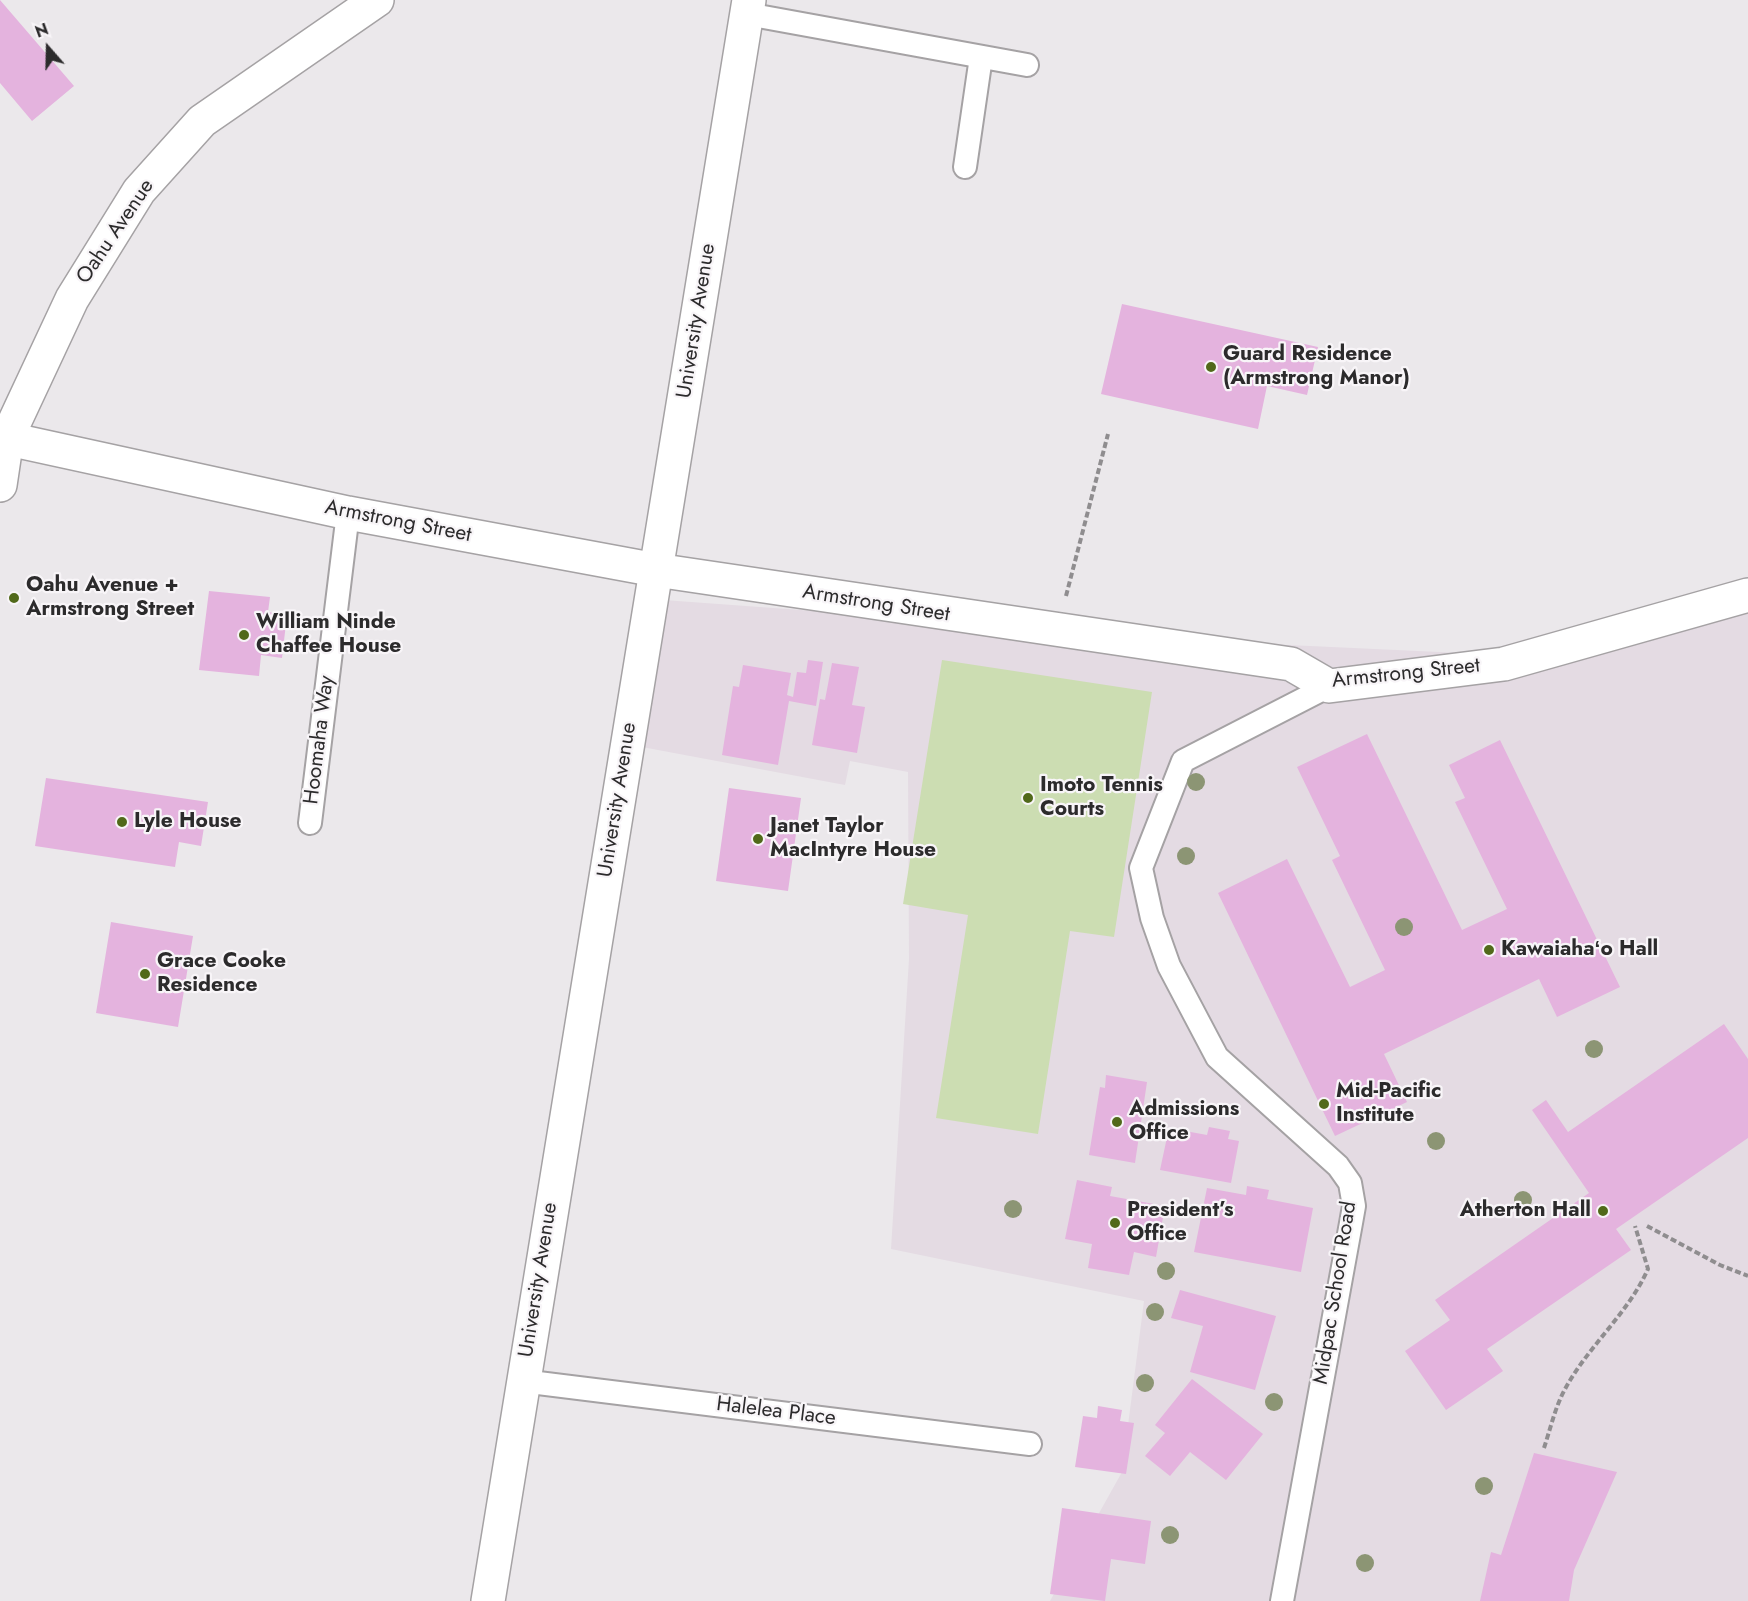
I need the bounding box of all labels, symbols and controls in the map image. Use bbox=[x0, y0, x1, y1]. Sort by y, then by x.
north arrow bbox=[18, 18, 78, 78]
text: N bbox=[32, 18, 52, 44]
street label: Oahu Avenue bbox=[72, 175, 160, 289]
street label: University Avenue bbox=[672, 242, 722, 400]
place label: Guard Residence (Armstrong Manor) bbox=[1223, 342, 1410, 392]
marker: Guard Residence (Armstrong Manor) bbox=[1204, 360, 1218, 374]
street label: Armstrong Street bbox=[323, 495, 473, 549]
place label: Oahu Avenue + Armstrong Street bbox=[26, 573, 194, 623]
street label: Armstrong Street bbox=[801, 580, 951, 628]
marker: Oahu Avenue + Armstrong Street bbox=[7, 591, 21, 605]
place label: William Ninde Chaffee House bbox=[256, 610, 401, 660]
marker: William Ninde Chaffee House bbox=[237, 628, 251, 642]
street label: Armstrong Street bbox=[1331, 654, 1481, 694]
street label: Hoomaha Way bbox=[300, 674, 340, 806]
street label: University Avenue bbox=[593, 721, 643, 879]
place label: Imoto Tennis Courts bbox=[1040, 773, 1163, 823]
marker: Imoto Tennis Courts bbox=[1021, 791, 1035, 805]
place label: Lyle House bbox=[134, 809, 242, 835]
place label: Janet Taylor MacIntyre House bbox=[770, 814, 936, 864]
marker: Lyle House bbox=[115, 815, 129, 829]
marker: Janet Taylor MacIntyre House bbox=[751, 832, 765, 846]
place label: Kawaiahaʻo Hall bbox=[1501, 937, 1658, 963]
marker: Kawaiahaʻo Hall bbox=[1482, 943, 1496, 957]
place label: Grace Cooke Residence bbox=[157, 949, 286, 999]
marker: Grace Cooke Residence bbox=[138, 967, 152, 981]
place label: Mid-Pacific Institute bbox=[1336, 1079, 1441, 1129]
place label: Admissions Office bbox=[1129, 1097, 1239, 1147]
marker: Mid-Pacific Institute bbox=[1317, 1097, 1331, 1111]
marker: Admissions Office bbox=[1110, 1115, 1124, 1129]
place label: President’s Office bbox=[1127, 1198, 1234, 1248]
place label: Atherton Hall bbox=[1460, 1198, 1591, 1224]
street label: Midpac School Road bbox=[1309, 1200, 1363, 1386]
street label: University Avenue bbox=[514, 1201, 564, 1359]
marker: Atherton Hall bbox=[1596, 1204, 1610, 1218]
marker: President’s Office bbox=[1108, 1216, 1122, 1230]
street label: Halelea Place bbox=[715, 1392, 837, 1432]

